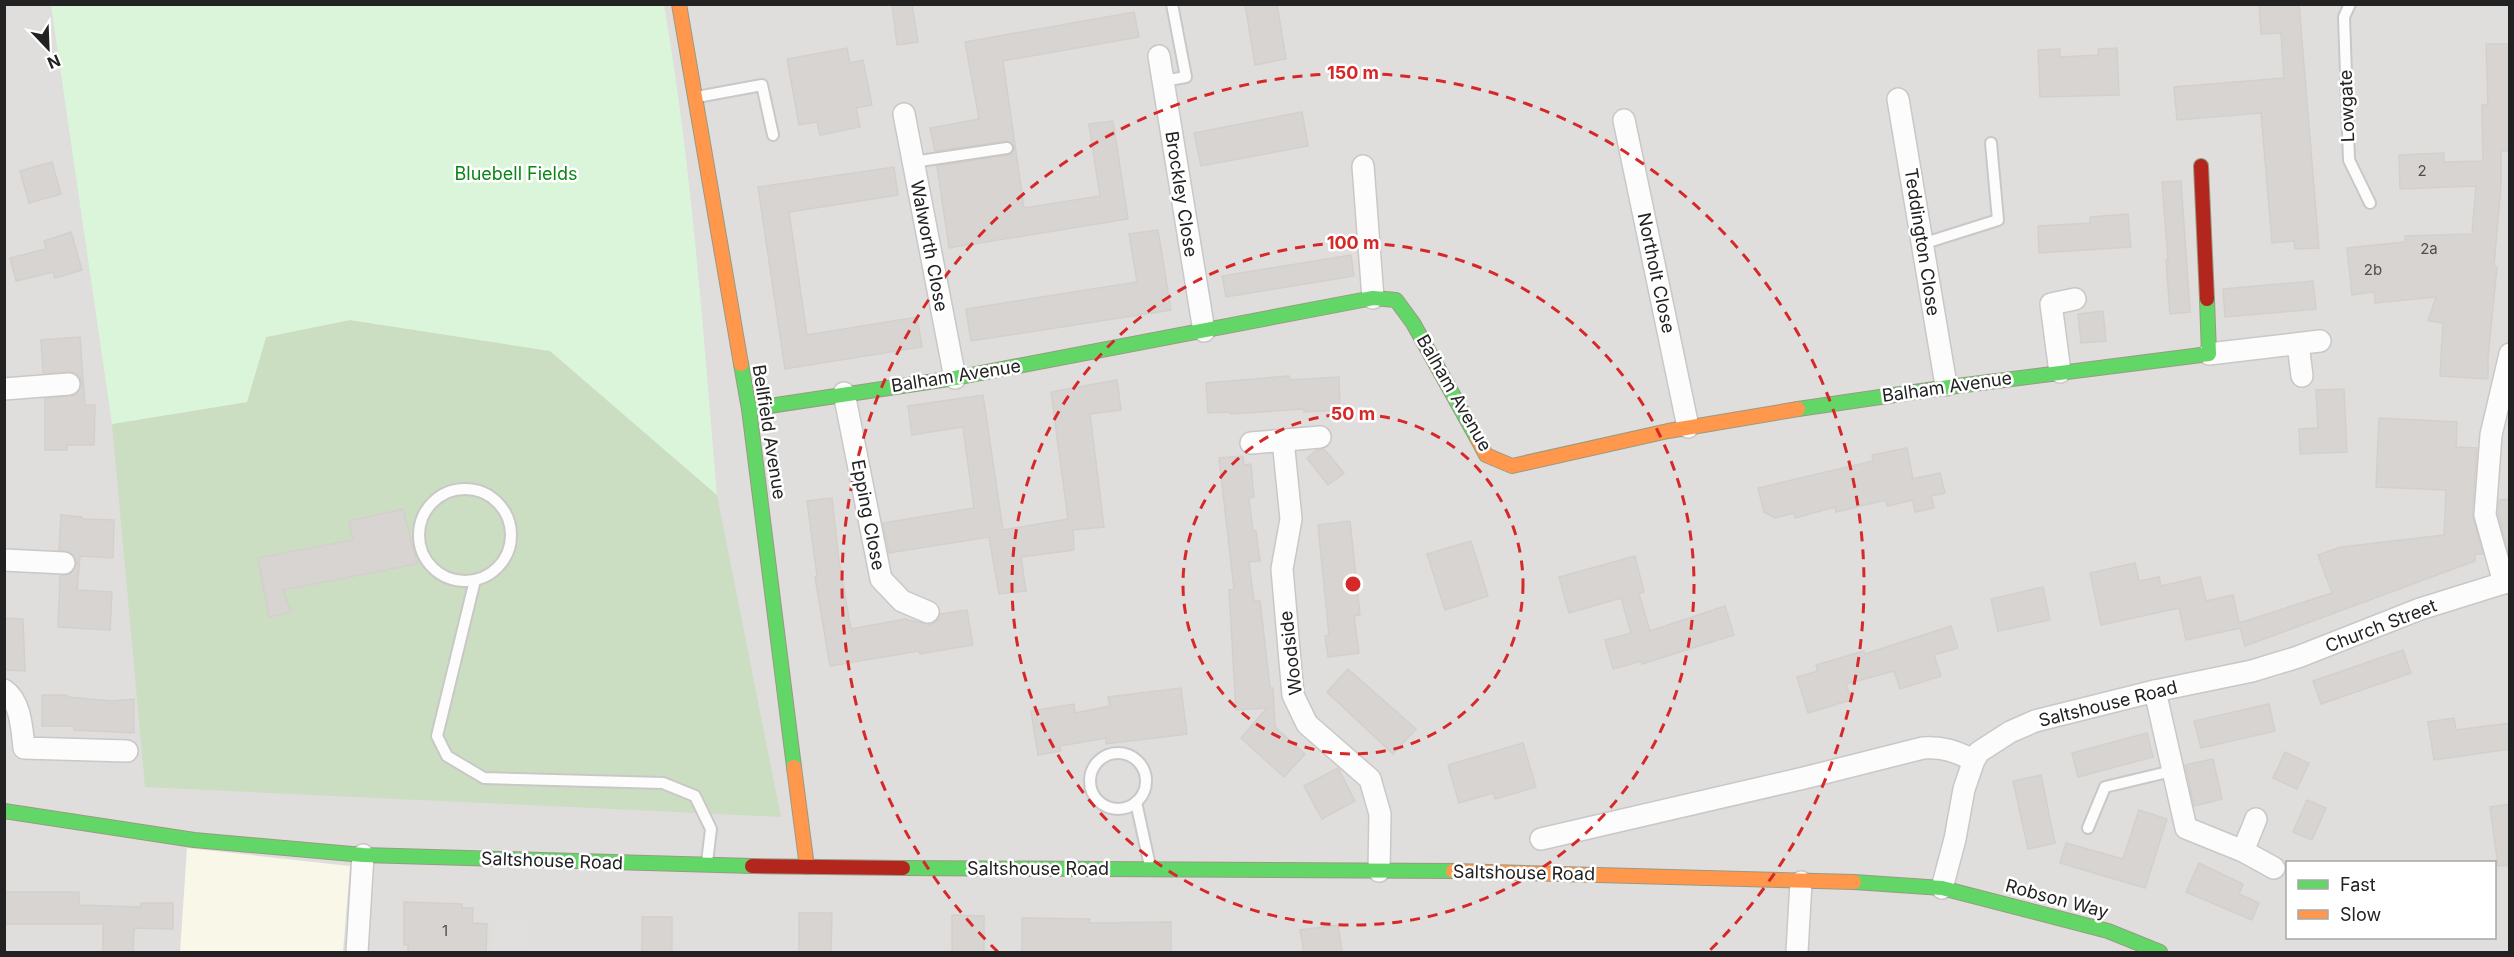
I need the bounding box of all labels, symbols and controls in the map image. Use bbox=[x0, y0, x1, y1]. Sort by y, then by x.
north arrow bbox=[18, 18, 78, 78]
text: N bbox=[44, 50, 63, 73]
text: 150 m bbox=[1327, 62, 1379, 83]
street label: Lowgate bbox=[2335, 69, 2358, 143]
street label: Brockley Close bbox=[1161, 129, 1202, 258]
house number: 2 bbox=[2417, 161, 2427, 180]
park label: Bluebell Fields bbox=[455, 163, 577, 184]
street label: Teddington Close bbox=[1900, 167, 1945, 317]
street label: Walworth Close bbox=[906, 178, 953, 313]
street label: Northolt Close bbox=[1633, 211, 1680, 335]
text: 100 m bbox=[1327, 232, 1379, 253]
house number: 2a bbox=[2420, 239, 2438, 258]
house number: 2b bbox=[2364, 260, 2382, 279]
street label: Balham Avenue bbox=[1413, 331, 1496, 455]
street label: Balham Avenue bbox=[890, 355, 1022, 396]
street label: Bellfield Avenue bbox=[748, 363, 791, 501]
street label: Balham Avenue bbox=[1881, 367, 2013, 406]
text: 50 m bbox=[1331, 403, 1375, 424]
street label: Epping Close bbox=[847, 458, 890, 572]
centre of rings bbox=[1343, 574, 1363, 594]
street label: Church Street bbox=[2322, 595, 2440, 656]
street label: Woodside bbox=[1275, 610, 1306, 696]
street label: Saltshouse Road bbox=[2036, 676, 2179, 731]
street label: Saltshouse Road bbox=[481, 848, 623, 873]
street label: Saltshouse Road bbox=[967, 858, 1109, 879]
street label: Saltshouse Road bbox=[1453, 861, 1595, 884]
legend bbox=[2286, 861, 2496, 939]
text: Fast bbox=[2340, 874, 2376, 895]
street label: Robson Way bbox=[2003, 875, 2111, 922]
text: Slow bbox=[2340, 904, 2381, 925]
house number: 1 bbox=[442, 921, 448, 940]

